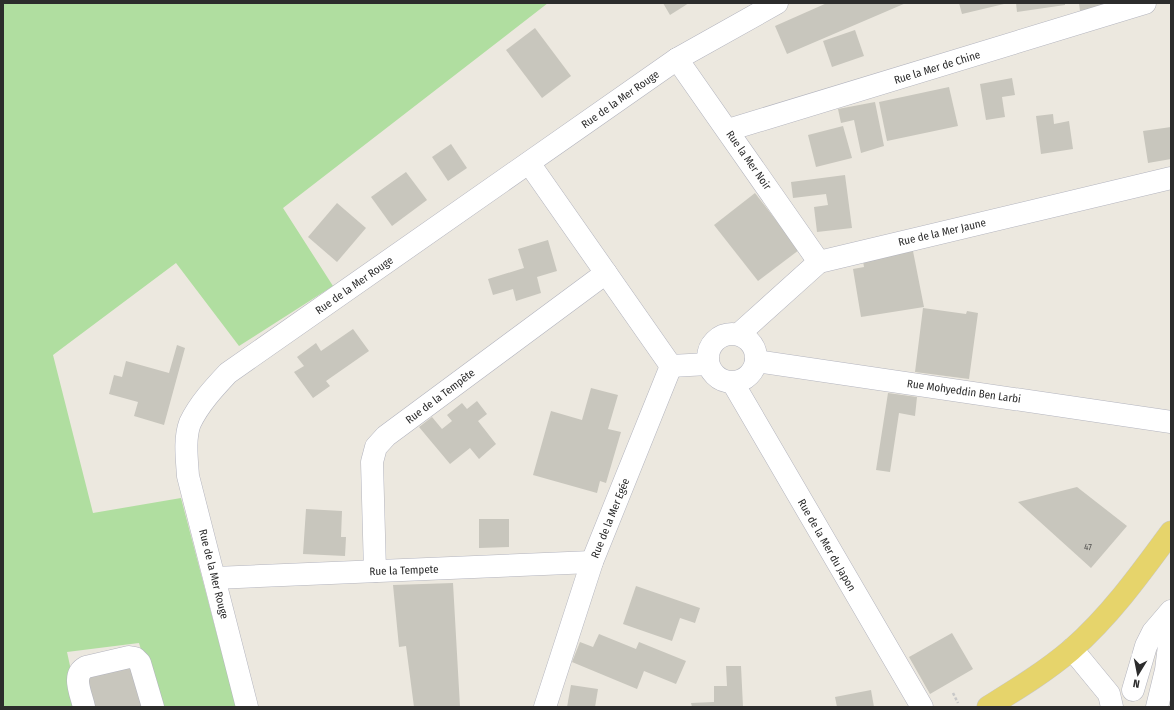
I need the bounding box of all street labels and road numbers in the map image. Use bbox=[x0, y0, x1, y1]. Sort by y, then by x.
street label: Rue la Mer de Chine bbox=[892, 48, 982, 87]
street label: Rue de la Mer Rouge bbox=[579, 68, 662, 131]
street label: Rue la Mer Noir bbox=[723, 128, 774, 193]
street label: Rue de la Mer Jaune bbox=[897, 216, 987, 249]
street label: Rue de la Mer Rouge bbox=[313, 254, 396, 317]
street label: Rue de la Tempête bbox=[403, 366, 477, 427]
street label: Rue Mohyeddin Ben Larbi bbox=[906, 377, 1022, 406]
street label: Rue de la Mer Egée bbox=[589, 476, 632, 560]
street label: Rue de la Mer du Japon bbox=[795, 497, 858, 594]
street label: Rue de la Mer Rouge bbox=[196, 528, 231, 620]
street label: Rue la Tempete bbox=[369, 563, 439, 578]

